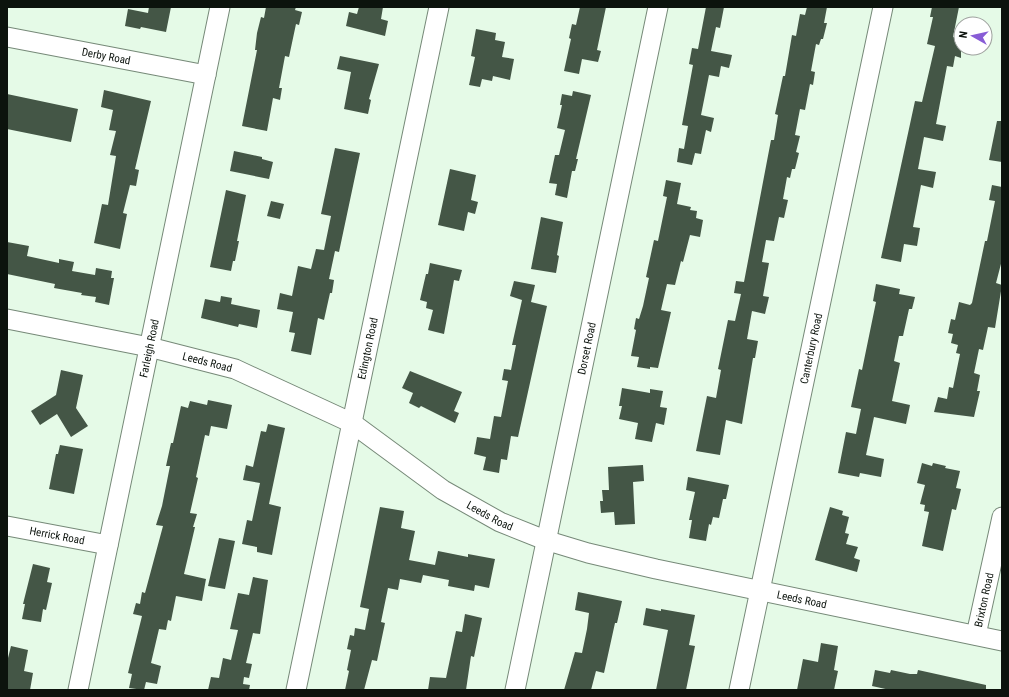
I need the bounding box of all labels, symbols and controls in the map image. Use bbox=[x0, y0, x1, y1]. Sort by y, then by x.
north arrow bbox=[953, 16, 993, 56]
text: N bbox=[957, 30, 971, 39]
street label: Derby Road bbox=[81, 45, 132, 67]
street label: Canterbury Road bbox=[798, 312, 825, 385]
street label: Edington Road bbox=[355, 316, 381, 381]
street label: Farleigh Road bbox=[137, 318, 162, 379]
street label: Dorset Road bbox=[575, 321, 599, 376]
street label: Leeds Road bbox=[181, 350, 233, 375]
street label: Leeds Road bbox=[464, 499, 515, 534]
street label: Herrick Road bbox=[28, 524, 86, 547]
street label: Brixton Road bbox=[972, 571, 997, 628]
street label: Leeds Road bbox=[776, 588, 828, 611]

